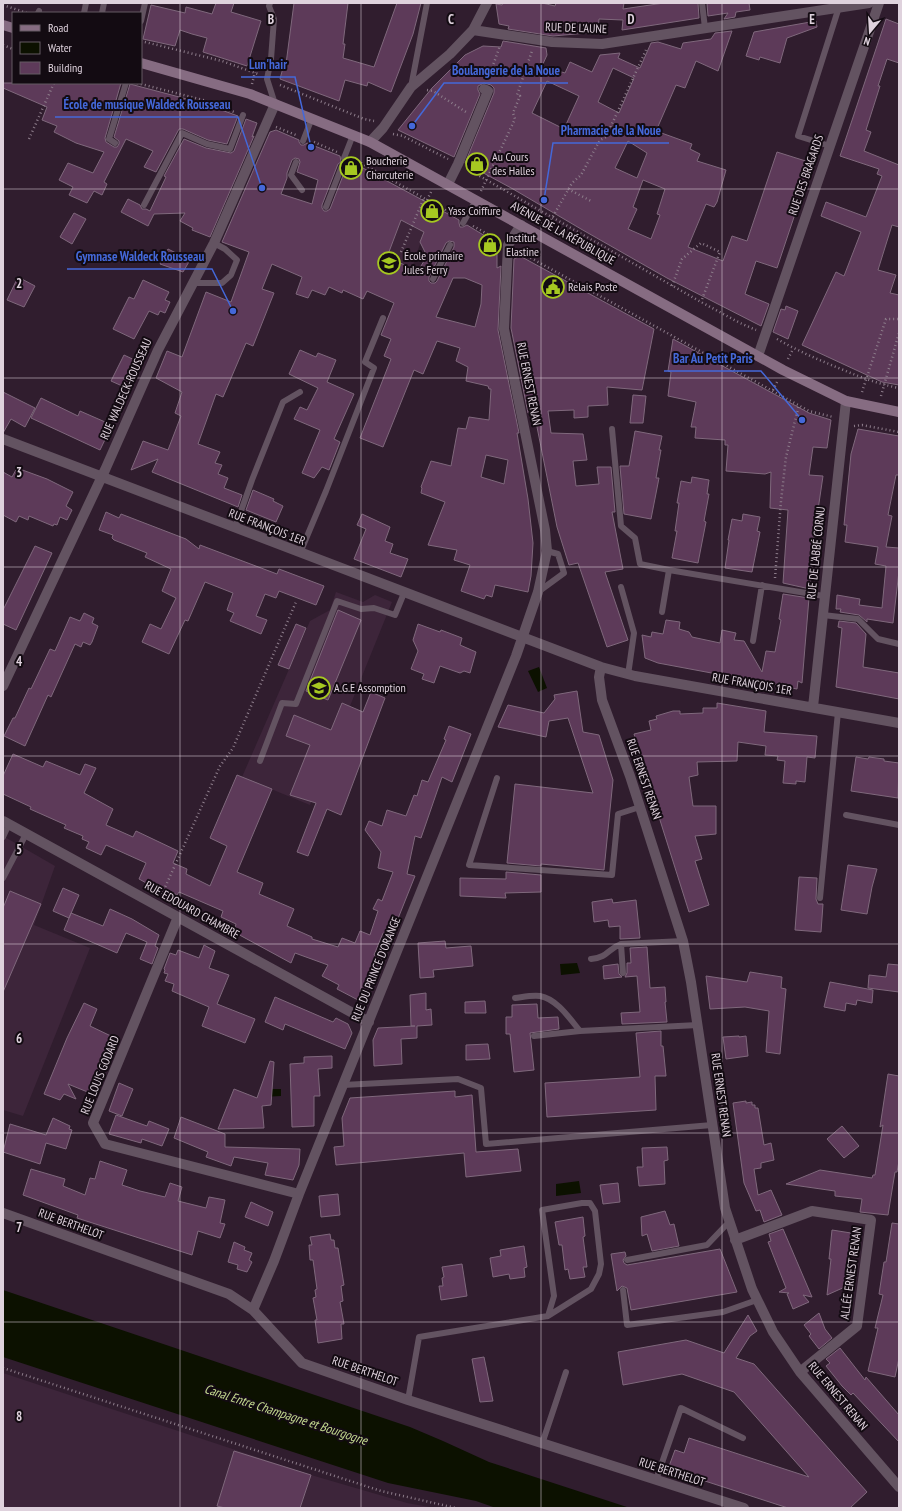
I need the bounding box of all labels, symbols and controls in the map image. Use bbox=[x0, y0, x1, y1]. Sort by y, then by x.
text: B bbox=[268, 11, 274, 28]
text: C bbox=[448, 11, 454, 28]
text: D bbox=[628, 11, 635, 28]
text: E bbox=[809, 11, 815, 28]
legend bbox=[12, 12, 142, 84]
north arrow bbox=[850, 12, 890, 52]
street label: RUE DE L'AUNE bbox=[545, 19, 607, 36]
text: Road bbox=[48, 20, 68, 35]
text: N bbox=[862, 34, 872, 49]
text: Water bbox=[48, 40, 73, 55]
callout: Lun'hair bbox=[241, 52, 295, 77]
text: Lun'hair bbox=[249, 56, 287, 73]
callout: Boulangerie de la Noue bbox=[444, 58, 568, 83]
text: Building bbox=[48, 60, 83, 75]
text: Boulangerie de la Noue bbox=[452, 62, 560, 79]
callout: École de musique Waldeck Rousseau bbox=[55, 92, 238, 117]
text: École de musique Waldeck Rousseau bbox=[64, 96, 231, 113]
callout: Pharmacie de la Noue bbox=[553, 118, 669, 143]
text: Pharmacie de la Noue bbox=[561, 122, 662, 139]
street label: RUE DES BRAGARDS bbox=[785, 133, 826, 217]
place label: Au Cours des Halles bbox=[492, 149, 535, 178]
shop icon: Au Cours des Halles bbox=[464, 151, 490, 177]
place label: Boucherie Charcuterie bbox=[366, 153, 413, 182]
shop icon: Boucherie Charcuterie bbox=[338, 155, 364, 181]
shop icon: Yass Coiffure bbox=[419, 198, 445, 224]
street label: AVENUE DE LA RÉPUBLIQUE bbox=[508, 198, 618, 268]
place label: Yass Coiffure bbox=[448, 203, 501, 218]
place label: Institut Elastine bbox=[506, 230, 539, 259]
shop icon: Institut Elastine bbox=[477, 232, 503, 258]
callout: Gymnase Waldeck Rousseau bbox=[67, 244, 212, 269]
text: Gymnase Waldeck Rousseau bbox=[76, 248, 204, 265]
place label: École primaire Jules Ferry bbox=[403, 248, 463, 277]
school or university icon: École primaire Jules Ferry bbox=[376, 250, 402, 276]
public building icon: Relais Poste bbox=[540, 274, 566, 300]
text: 2 bbox=[16, 275, 22, 292]
place label: Relais Poste bbox=[568, 279, 618, 294]
street label: RUE WALDECK-ROUSSEAU bbox=[96, 336, 155, 442]
street label: RUE ERNEST RENAN bbox=[514, 341, 545, 427]
callout: Bar Au Petit Paris bbox=[664, 346, 761, 371]
text: Bar Au Petit Paris bbox=[673, 350, 753, 367]
text: 3 bbox=[16, 464, 22, 481]
street label: RUE FRANÇOIS 1ER bbox=[227, 505, 308, 548]
street label: RUE DE L'ABBÉ CORNU bbox=[803, 506, 828, 600]
text: 4 bbox=[16, 653, 23, 670]
street label: RUE FRANÇOIS 1ER bbox=[711, 669, 793, 698]
school or university icon: A.G.E Assomption bbox=[306, 675, 332, 701]
place label: A.G.E Assomption bbox=[334, 680, 406, 695]
street label: RUE ERNEST RENAN bbox=[624, 737, 665, 821]
text: 5 bbox=[16, 841, 22, 858]
street label: RUE EDOUARD CHAMBRE bbox=[142, 877, 242, 942]
street label: RUE DU PRINCE D'ORANGE bbox=[348, 914, 403, 1023]
text: 6 bbox=[16, 1030, 22, 1047]
street label: RUE LOUIS GODARD bbox=[77, 1033, 122, 1116]
street label: RUE ERNEST RENAN bbox=[708, 1052, 735, 1138]
street label: RUE BERTHELOT bbox=[36, 1205, 106, 1242]
text: 7 bbox=[16, 1219, 22, 1236]
street label: ALLÉE ERNEST RENAN bbox=[837, 1226, 864, 1320]
street label: RUE BERTHELOT bbox=[330, 1352, 401, 1389]
street label: RUE ERNEST RENAN bbox=[806, 1359, 871, 1433]
water label: Canal Entre Champagne et Bourgogne bbox=[202, 1380, 371, 1449]
text: 8 bbox=[16, 1408, 22, 1425]
street label: RUE BERTHELOT bbox=[637, 1454, 708, 1489]

